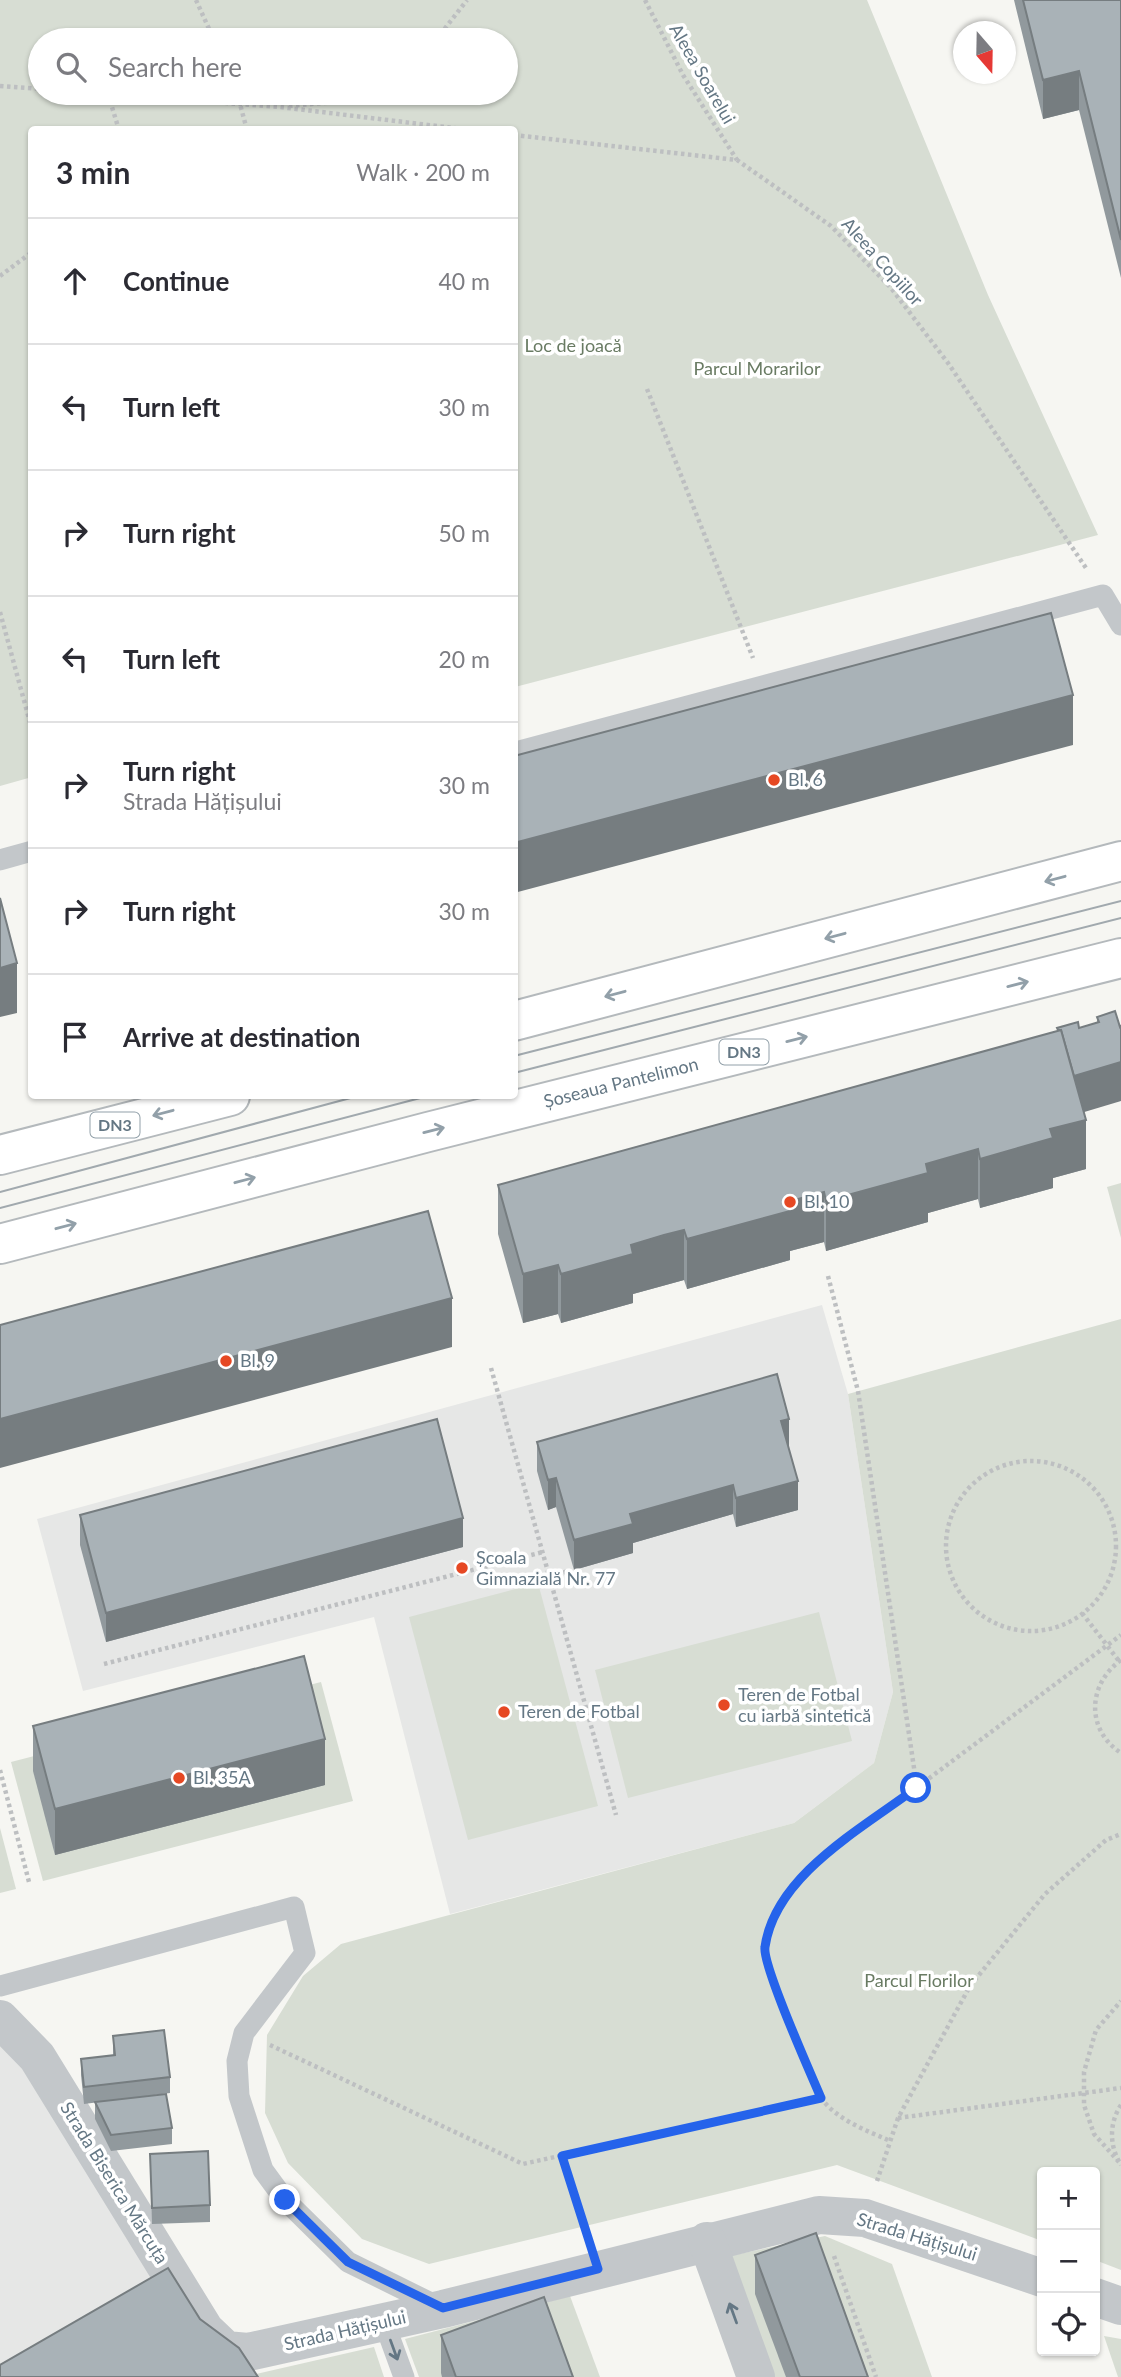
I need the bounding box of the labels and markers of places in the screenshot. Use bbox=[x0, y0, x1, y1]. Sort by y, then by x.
place label: Bl. 6 bbox=[788, 768, 823, 790]
marker: Bl. 6 bbox=[766, 772, 782, 788]
place label: Bl. 10 bbox=[804, 1190, 849, 1212]
marker: Bl. 10 bbox=[782, 1194, 798, 1210]
place label: Bl. 9 bbox=[240, 1349, 275, 1371]
marker: Bl. 9 bbox=[218, 1353, 234, 1369]
place label: Școala Gimnazială Nr. 77 bbox=[476, 1546, 616, 1589]
marker: Școala Gimnazială Nr. 77 bbox=[454, 1560, 470, 1576]
place label: Teren de Fotbal cu iarbă sintetică bbox=[738, 1683, 871, 1726]
marker: Teren de Fotbal cu iarbă sintetică bbox=[716, 1697, 732, 1713]
place label: Teren de Fotbal bbox=[518, 1700, 640, 1722]
marker: Teren de Fotbal bbox=[496, 1704, 512, 1720]
place label: Bl. 35A bbox=[193, 1766, 251, 1788]
marker: Bl. 35A bbox=[171, 1770, 187, 1786]

